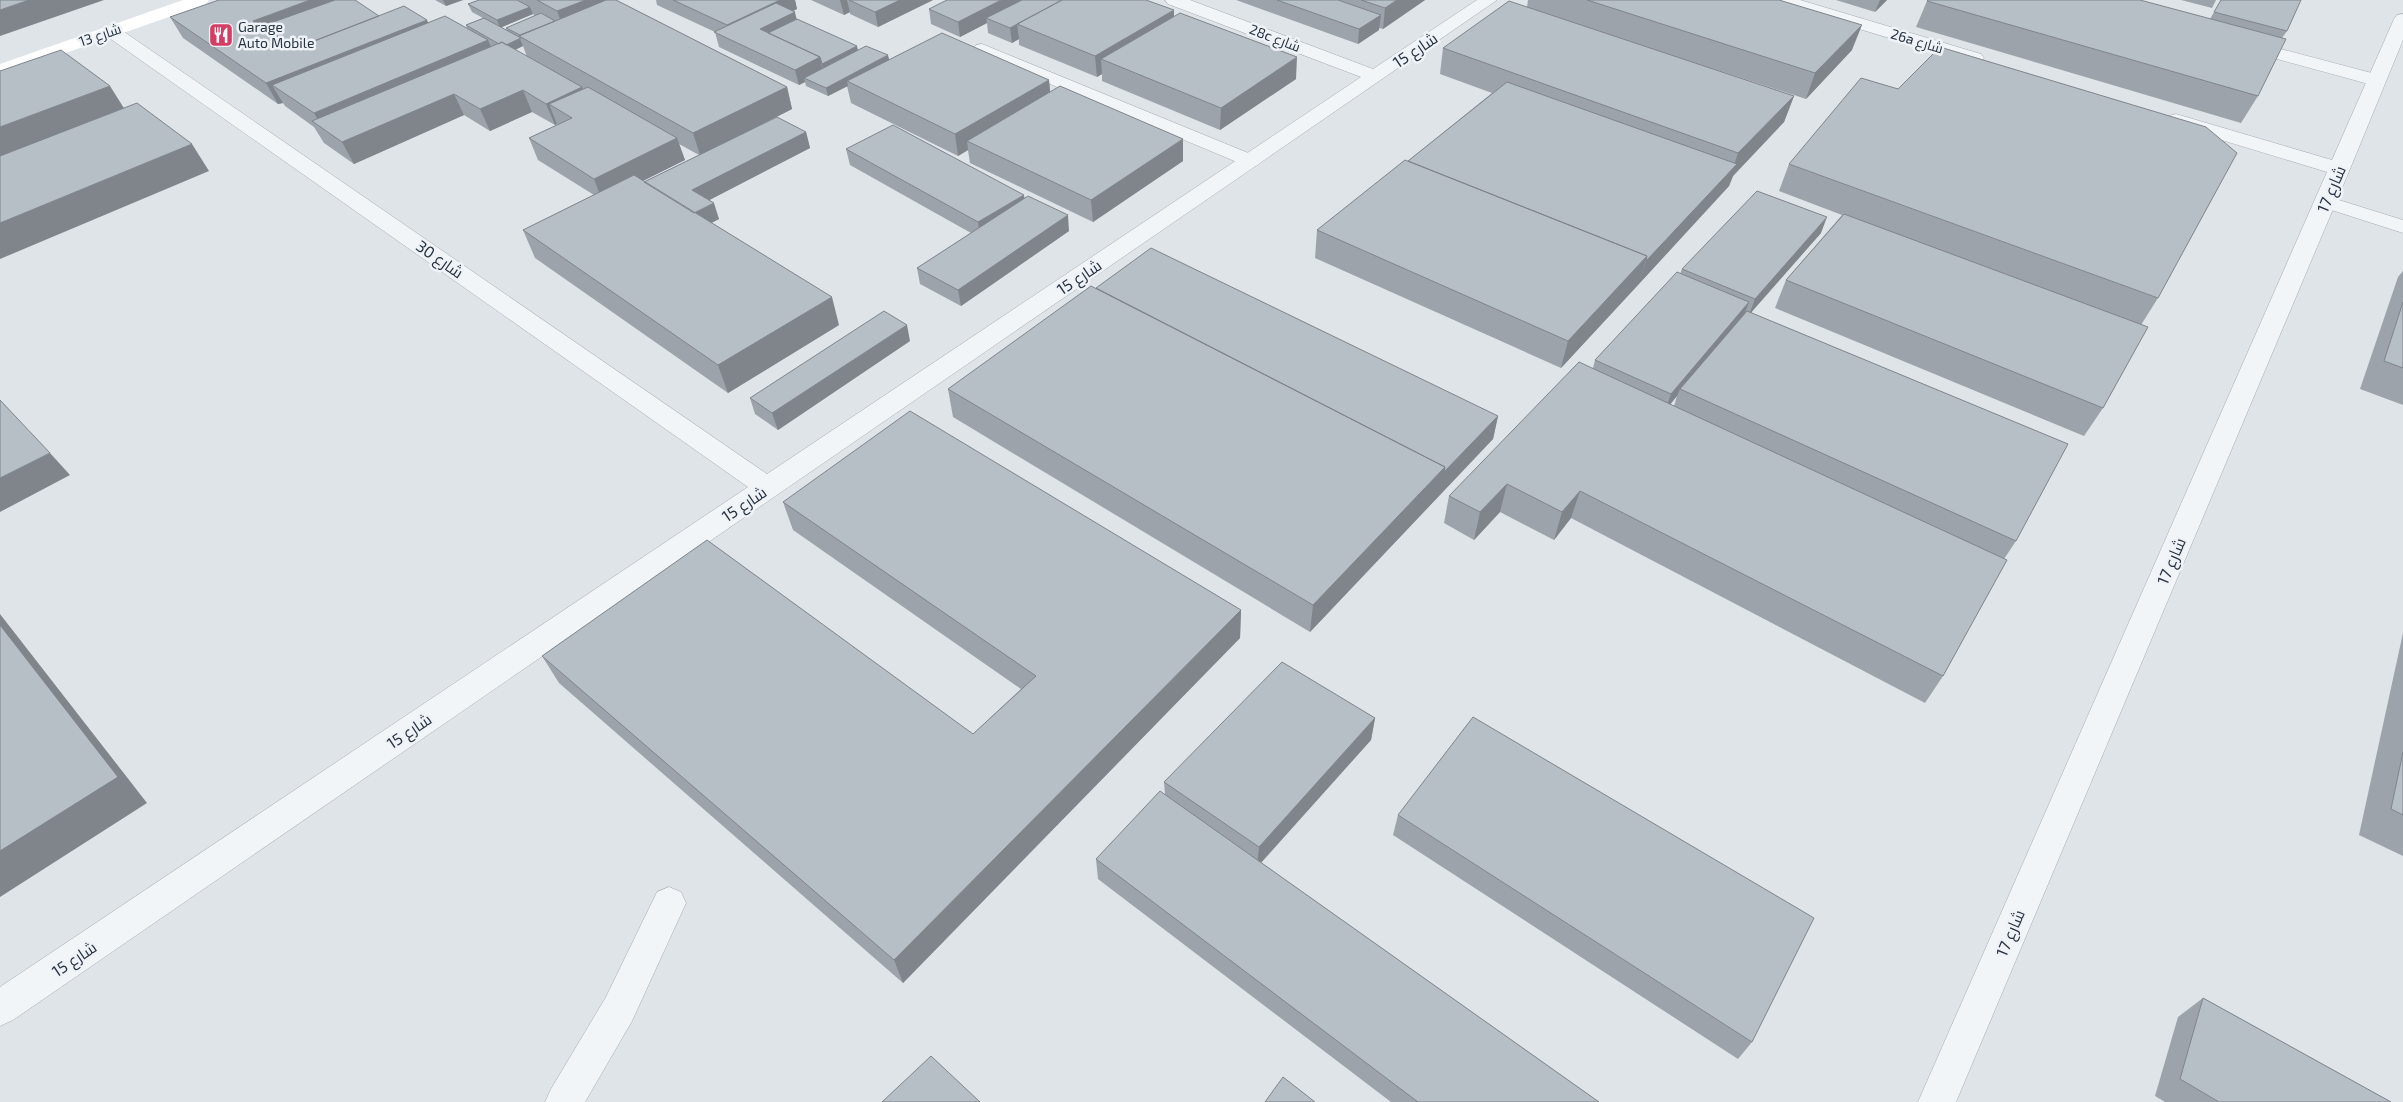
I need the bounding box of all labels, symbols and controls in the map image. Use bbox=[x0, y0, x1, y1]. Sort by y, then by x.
place label: Garage Auto Mobile bbox=[238, 18, 314, 51]
street label: شارع 13 bbox=[76, 19, 124, 51]
street label: 28c شارع bbox=[1247, 20, 1303, 56]
restaurant icon: Garage Auto Mobile bbox=[208, 22, 234, 48]
street label: 26a شارع bbox=[1889, 25, 1945, 57]
street label: شارع 15 bbox=[1389, 28, 1442, 74]
street label: شارع 17 bbox=[2312, 162, 2352, 216]
street label: شارع 30 bbox=[411, 236, 467, 284]
street label: شارع 15 bbox=[1053, 255, 1106, 301]
street label: شارع 15 bbox=[718, 482, 771, 528]
street label: شارع 17 bbox=[2152, 534, 2192, 588]
street label: شارع 15 bbox=[383, 709, 436, 755]
street label: شارع 17 bbox=[1991, 906, 2031, 960]
street label: شارع 15 bbox=[48, 937, 101, 983]

